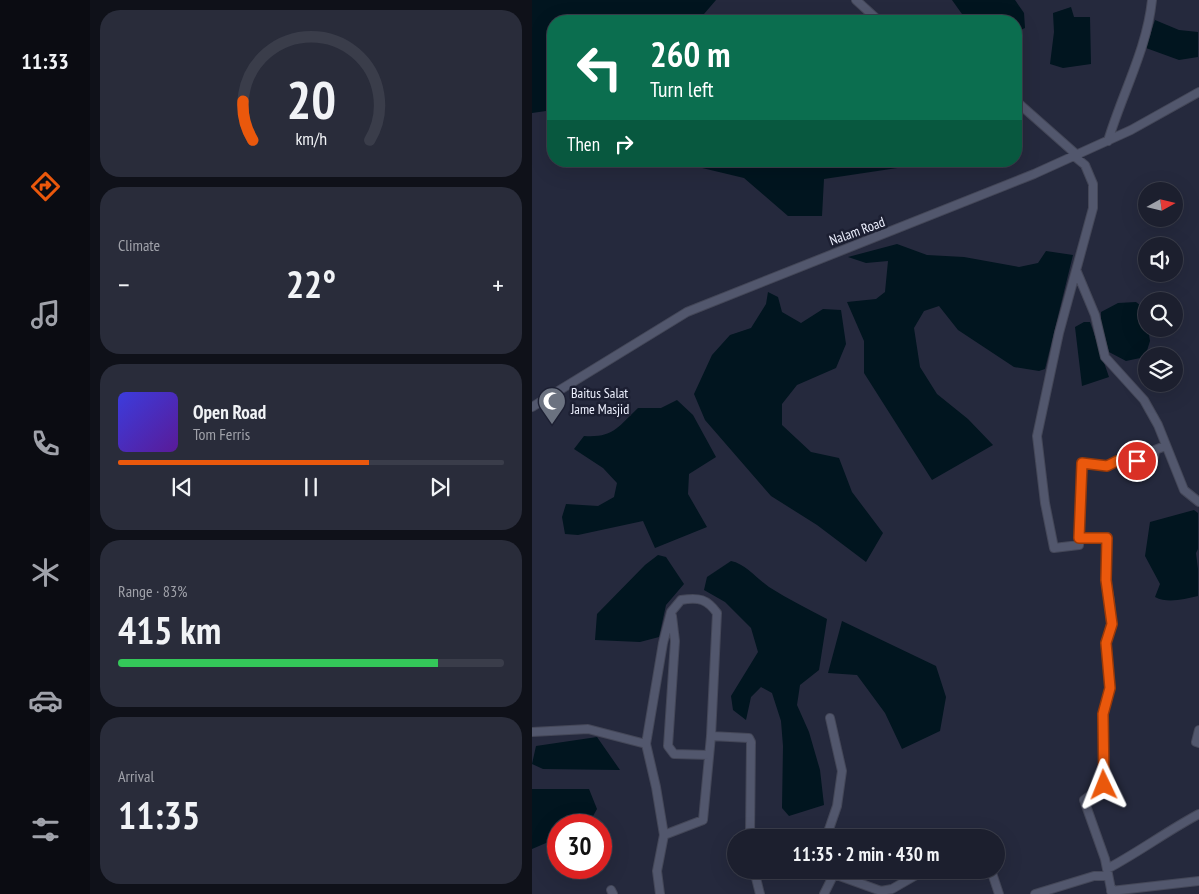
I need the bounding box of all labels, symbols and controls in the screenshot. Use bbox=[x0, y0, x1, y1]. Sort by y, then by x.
text: 260 m bbox=[650, 31, 731, 77]
icon: left bbox=[567, 35, 632, 100]
text: 11:33 bbox=[21, 47, 69, 75]
text: 20 bbox=[286, 66, 336, 133]
text: Turn left bbox=[650, 75, 714, 103]
text: km/h bbox=[295, 127, 327, 150]
icon: right bbox=[610, 130, 638, 158]
text: Then bbox=[567, 132, 600, 156]
icon: directions bbox=[28, 169, 63, 204]
north arrow bbox=[1138, 182, 1183, 228]
map controls bbox=[1138, 182, 1183, 392]
street label: Nalam Road bbox=[827, 213, 887, 249]
text: Climate bbox=[118, 235, 160, 255]
button: sound bbox=[1138, 237, 1183, 282]
text: 22° bbox=[286, 259, 336, 308]
text: − bbox=[118, 266, 130, 303]
text: + bbox=[492, 266, 504, 303]
button: search bbox=[1138, 292, 1183, 337]
icon: music bbox=[28, 297, 63, 332]
button: layers bbox=[1138, 347, 1183, 392]
place label: Baitus Salat Jame Masjid bbox=[570, 384, 629, 418]
mosque icon: Baitus Salat Jame Masjid bbox=[537, 386, 567, 425]
text: Open Road bbox=[193, 400, 266, 424]
text: Tom Ferris bbox=[193, 424, 250, 444]
icon: phone bbox=[28, 426, 63, 461]
pin bbox=[1116, 440, 1158, 482]
icon: arrive bbox=[1123, 447, 1151, 475]
icon: previous bbox=[168, 473, 196, 501]
icon: pause bbox=[297, 473, 325, 501]
icon: next bbox=[426, 473, 454, 501]
icon: climate bbox=[28, 555, 63, 590]
text: Range · 83% bbox=[118, 581, 187, 601]
text: 415 km bbox=[118, 605, 221, 654]
icon: car bbox=[28, 683, 63, 718]
position arrow bbox=[1077, 758, 1129, 810]
text: Arrival bbox=[118, 766, 154, 786]
text: 11:35 bbox=[118, 790, 200, 839]
icon: filters bbox=[28, 812, 63, 847]
speed limit sign: 30 bbox=[547, 814, 612, 879]
text: 11:35 · 2 min · 430 m bbox=[793, 842, 939, 866]

